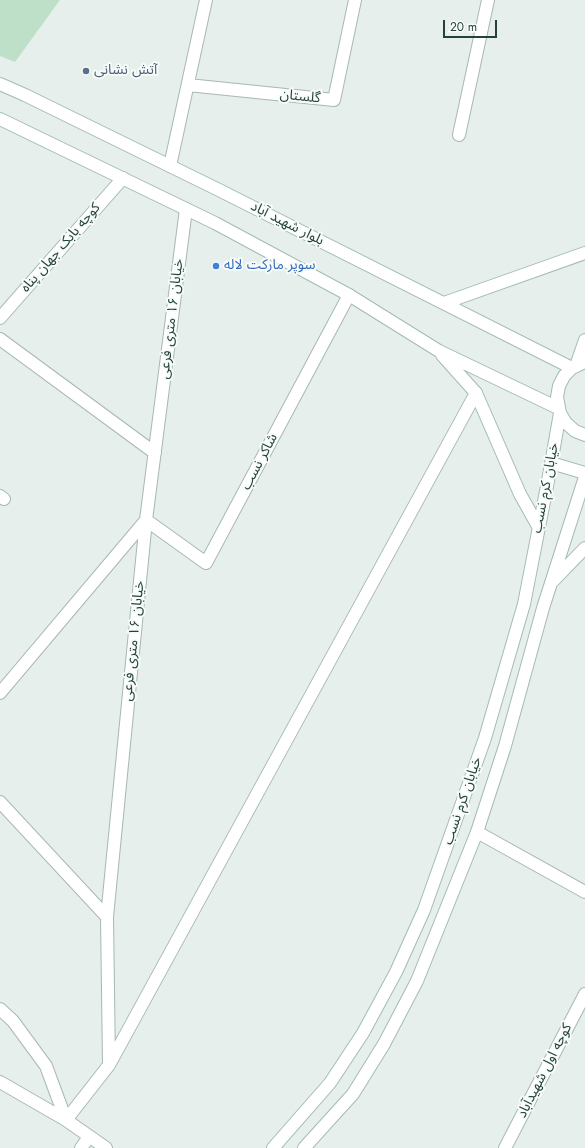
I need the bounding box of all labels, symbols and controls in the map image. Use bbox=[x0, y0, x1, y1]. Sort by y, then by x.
scale bar bbox=[445, 12, 499, 38]
text: 20 m bbox=[450, 18, 477, 36]
place label: آتش نشانی bbox=[94, 63, 157, 79]
marker: آتش نشانی bbox=[81, 66, 91, 76]
street label: گلستان bbox=[279, 87, 321, 107]
street label: بلوار شهید آباد bbox=[248, 198, 326, 250]
street label: کوچه بابک جهان پناه bbox=[18, 200, 104, 296]
street label: خیابان ۱۶ متری فرعی bbox=[156, 258, 188, 380]
place label: سوپر مارکت لاله bbox=[224, 258, 315, 274]
marker: سوپر مارکت لاله bbox=[211, 261, 221, 271]
street label: شاکر نسب bbox=[238, 431, 282, 493]
street label: خیابان کرم نسب bbox=[529, 441, 563, 535]
street label: خیابان ۱۶ متری فرعی bbox=[119, 580, 149, 702]
street label: خیابان کرم نسب bbox=[440, 755, 486, 847]
street label: کوچه اول شهیدآباد bbox=[514, 1021, 576, 1121]

